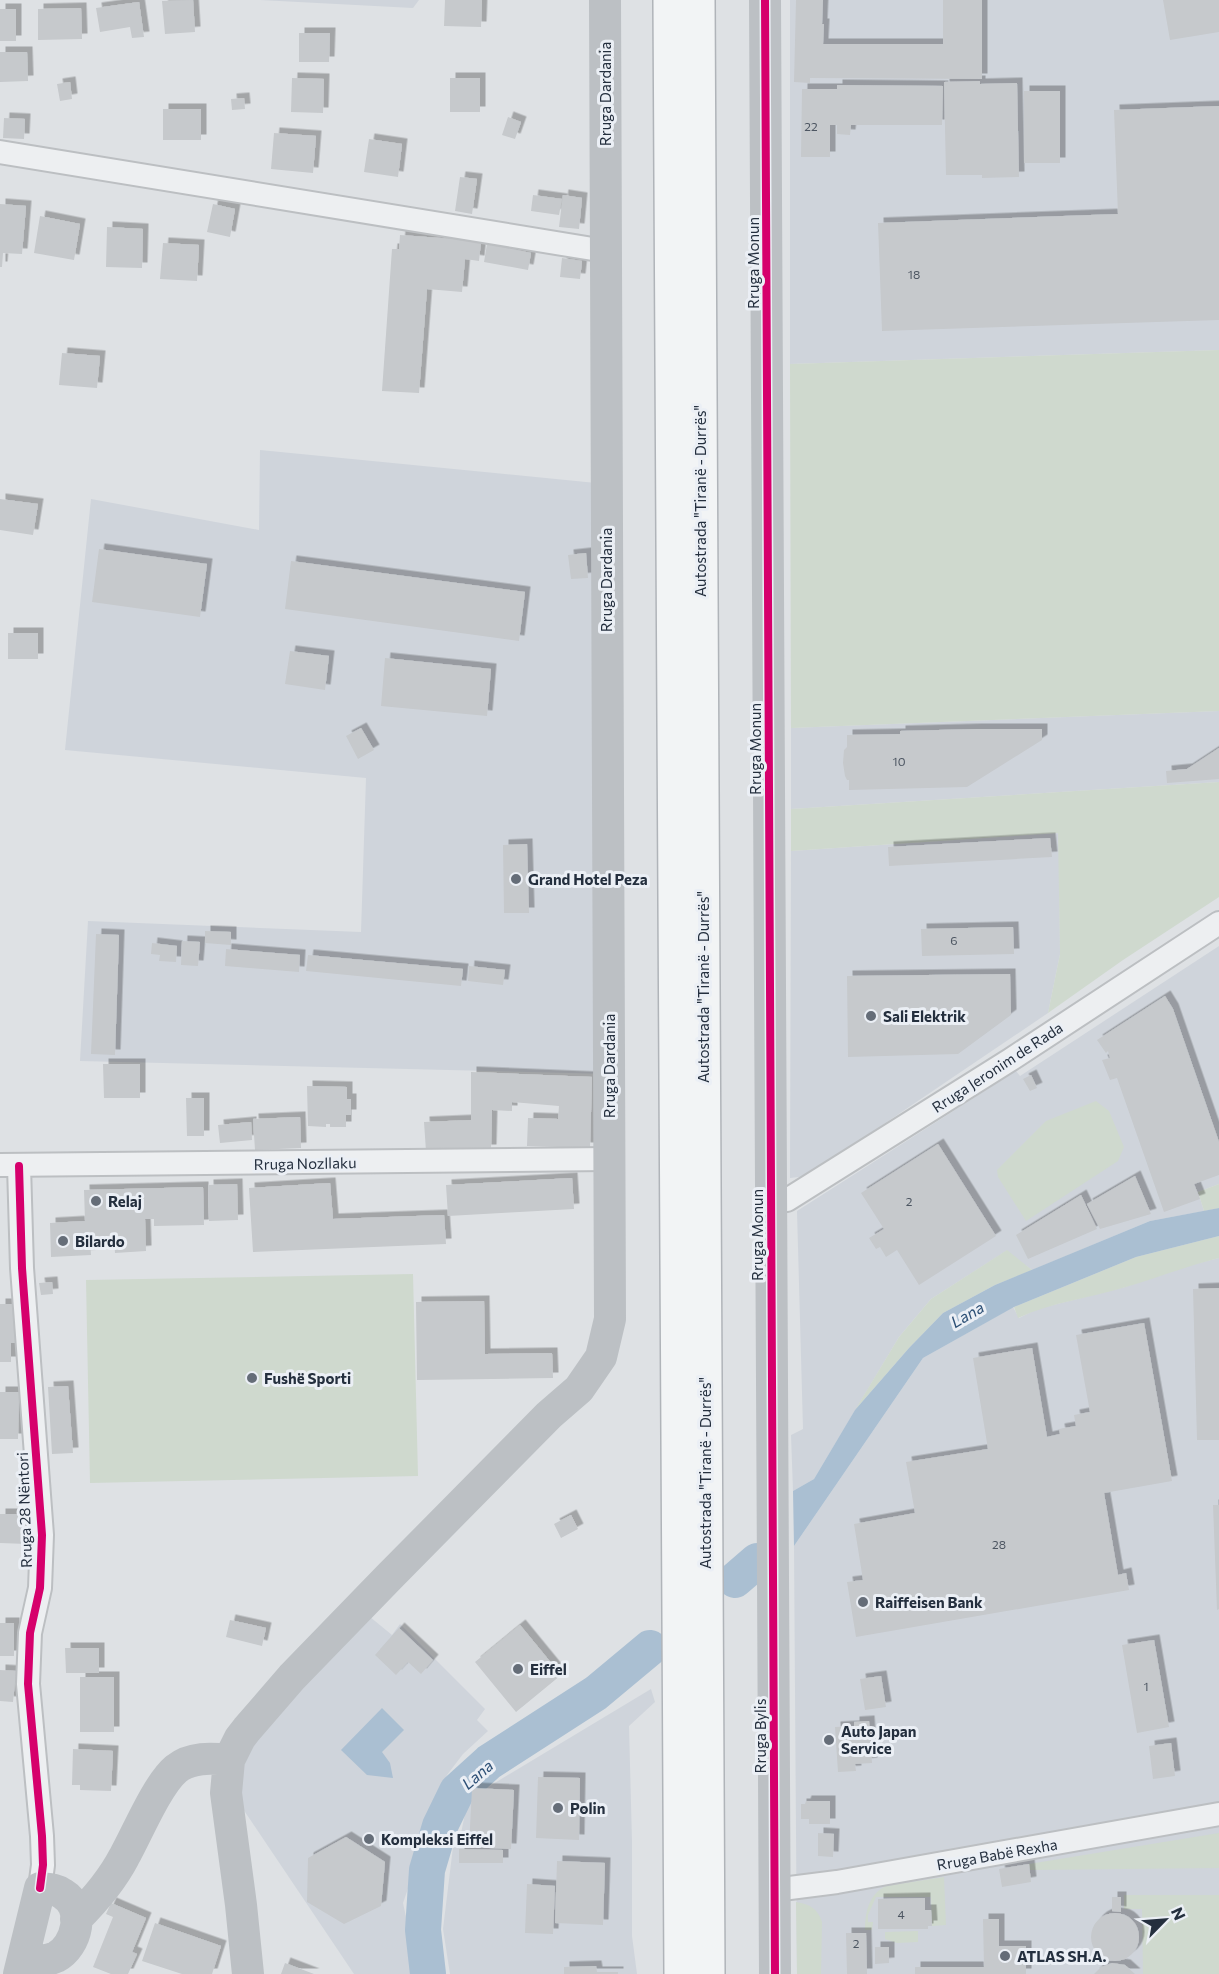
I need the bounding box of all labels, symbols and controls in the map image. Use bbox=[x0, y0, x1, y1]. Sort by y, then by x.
street label: Rruga Dardania bbox=[596, 42, 614, 146]
house number: 22 bbox=[804, 119, 818, 133]
street label: Rruga Monun bbox=[744, 217, 762, 309]
house number: 18 bbox=[908, 267, 920, 281]
street label: Autostrada "Tiranë - Durrës" bbox=[691, 405, 709, 597]
street label: Rruga Dardania bbox=[597, 528, 615, 632]
street label: Rruga Monun bbox=[746, 703, 764, 795]
house number: 10 bbox=[893, 754, 906, 768]
place label: Grand Hotel Peza bbox=[528, 870, 648, 888]
marker: Grand Hotel Peza bbox=[509, 872, 523, 886]
street label: Autostrada "Tiranë - Durrës" bbox=[694, 891, 712, 1083]
house number: 6 bbox=[950, 933, 958, 947]
place label: Sali Elektrik bbox=[883, 1007, 966, 1025]
marker: Sali Elektrik bbox=[864, 1009, 878, 1023]
street label: Rruga Dardania bbox=[600, 1014, 618, 1118]
street label: Rruga Jeronim de Rada bbox=[928, 1018, 1066, 1116]
street label: Rruga Nozllaku bbox=[253, 1153, 357, 1173]
street label: Rruga Monun bbox=[748, 1189, 766, 1281]
place label: Relaj bbox=[108, 1192, 142, 1210]
marker: Relaj bbox=[89, 1194, 103, 1208]
house number: 2 bbox=[906, 1194, 913, 1208]
place label: Bilardo bbox=[75, 1232, 125, 1250]
marker: Bilardo bbox=[56, 1234, 70, 1248]
water label: Lana bbox=[947, 1297, 987, 1331]
place label: Fushë Sporti bbox=[264, 1369, 351, 1387]
marker: Fushë Sporti bbox=[245, 1371, 259, 1385]
street label: Autostrada "Tiranë - Durrës" bbox=[696, 1377, 714, 1569]
street label: Rruga 28 Nëntori bbox=[13, 1452, 35, 1568]
house number: 28 bbox=[992, 1537, 1006, 1551]
place label: Raiffeisen Bank bbox=[875, 1593, 983, 1611]
marker: Raiffeisen Bank bbox=[856, 1595, 870, 1609]
place label: Eiffel bbox=[530, 1660, 567, 1678]
marker: Eiffel bbox=[511, 1662, 525, 1676]
house number: 1 bbox=[1143, 1679, 1149, 1693]
street label: Rruga Bylis bbox=[751, 1698, 769, 1774]
place label: Auto Japan Service bbox=[841, 1722, 916, 1757]
marker: Auto Japan Service bbox=[822, 1733, 836, 1747]
water label: Lana bbox=[458, 1755, 496, 1793]
place label: Polin bbox=[570, 1799, 605, 1817]
marker: Polin bbox=[551, 1801, 565, 1815]
place label: Kompleksi Eiffel bbox=[381, 1830, 493, 1848]
marker: Kompleksi Eiffel bbox=[362, 1832, 376, 1846]
street label: Rruga Babë Rexha bbox=[935, 1835, 1059, 1873]
north arrow bbox=[1135, 1890, 1195, 1950]
text: N bbox=[1168, 1904, 1190, 1923]
house number: 4 bbox=[897, 1907, 905, 1921]
house number: 2 bbox=[853, 1936, 860, 1950]
place label: ATLAS SH.A. bbox=[1017, 1947, 1107, 1965]
marker: ATLAS SH.A. bbox=[998, 1949, 1012, 1963]

